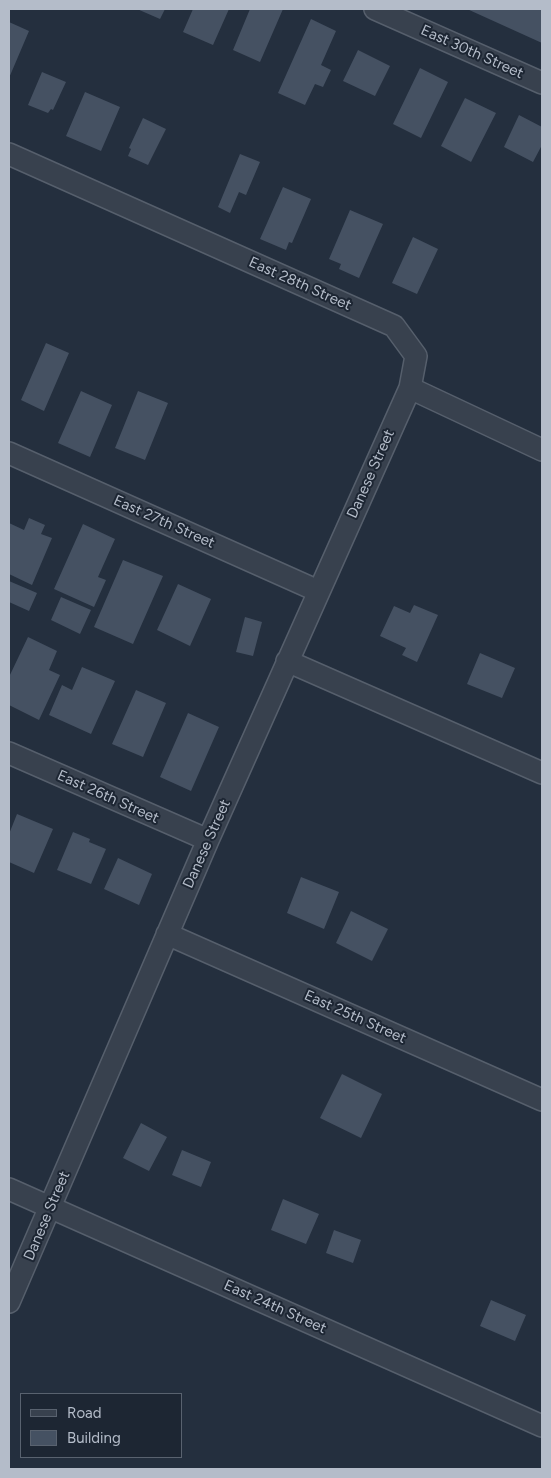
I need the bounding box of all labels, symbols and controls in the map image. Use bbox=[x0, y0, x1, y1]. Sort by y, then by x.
street label: East 30th Street bbox=[418, 21, 526, 83]
street label: East 28th Street bbox=[246, 253, 354, 315]
street label: Danese Street bbox=[343, 427, 399, 521]
street label: East 27th Street bbox=[111, 492, 217, 552]
street label: East 26th Street bbox=[54, 767, 162, 827]
street label: Danese Street bbox=[179, 797, 235, 891]
street label: East 25th Street bbox=[301, 986, 409, 1048]
street label: Danese Street bbox=[20, 1169, 74, 1263]
street label: East 24th Street bbox=[221, 1276, 329, 1338]
legend bbox=[20, 1393, 182, 1458]
text: Road bbox=[67, 1404, 102, 1422]
text: Building bbox=[67, 1429, 121, 1447]

